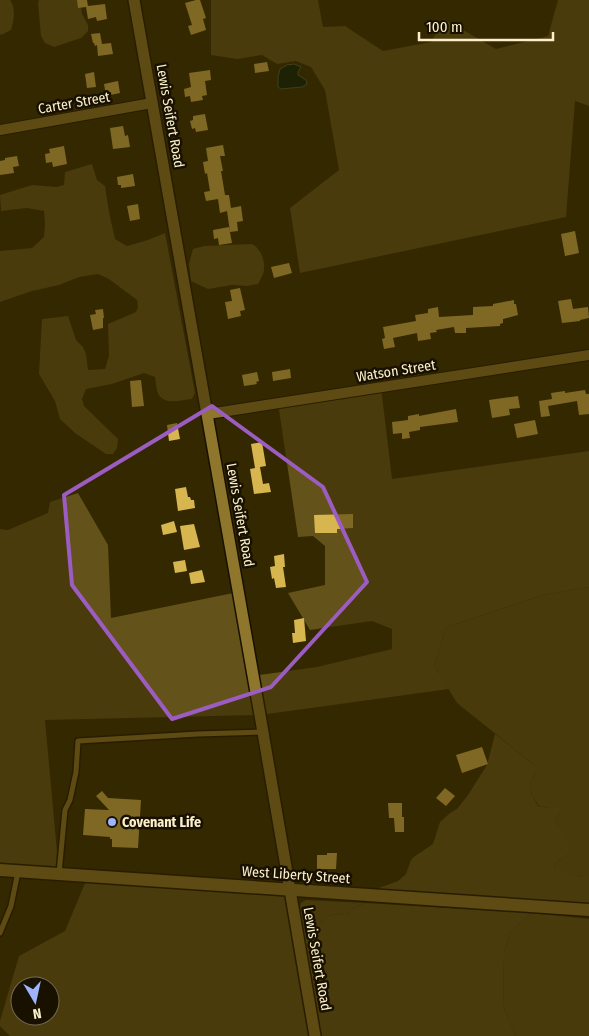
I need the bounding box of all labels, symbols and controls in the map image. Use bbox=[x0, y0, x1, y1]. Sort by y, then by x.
scale bar bbox=[419, 10, 553, 42]
text: 100 m bbox=[426, 18, 463, 36]
street label: Lewis Seifert Road bbox=[153, 63, 187, 169]
street label: Carter Street bbox=[37, 88, 112, 118]
street label: Watson Street bbox=[355, 356, 437, 386]
street label: Lewis Seifert Road bbox=[223, 462, 257, 568]
place label: Covenant Life bbox=[122, 814, 201, 831]
marker: Covenant Life bbox=[106, 816, 118, 828]
street label: West Liberty Street bbox=[241, 863, 351, 887]
street label: Lewis Seifert Road bbox=[300, 906, 334, 1012]
north arrow bbox=[10, 976, 60, 1026]
text: N bbox=[31, 1004, 42, 1022]

